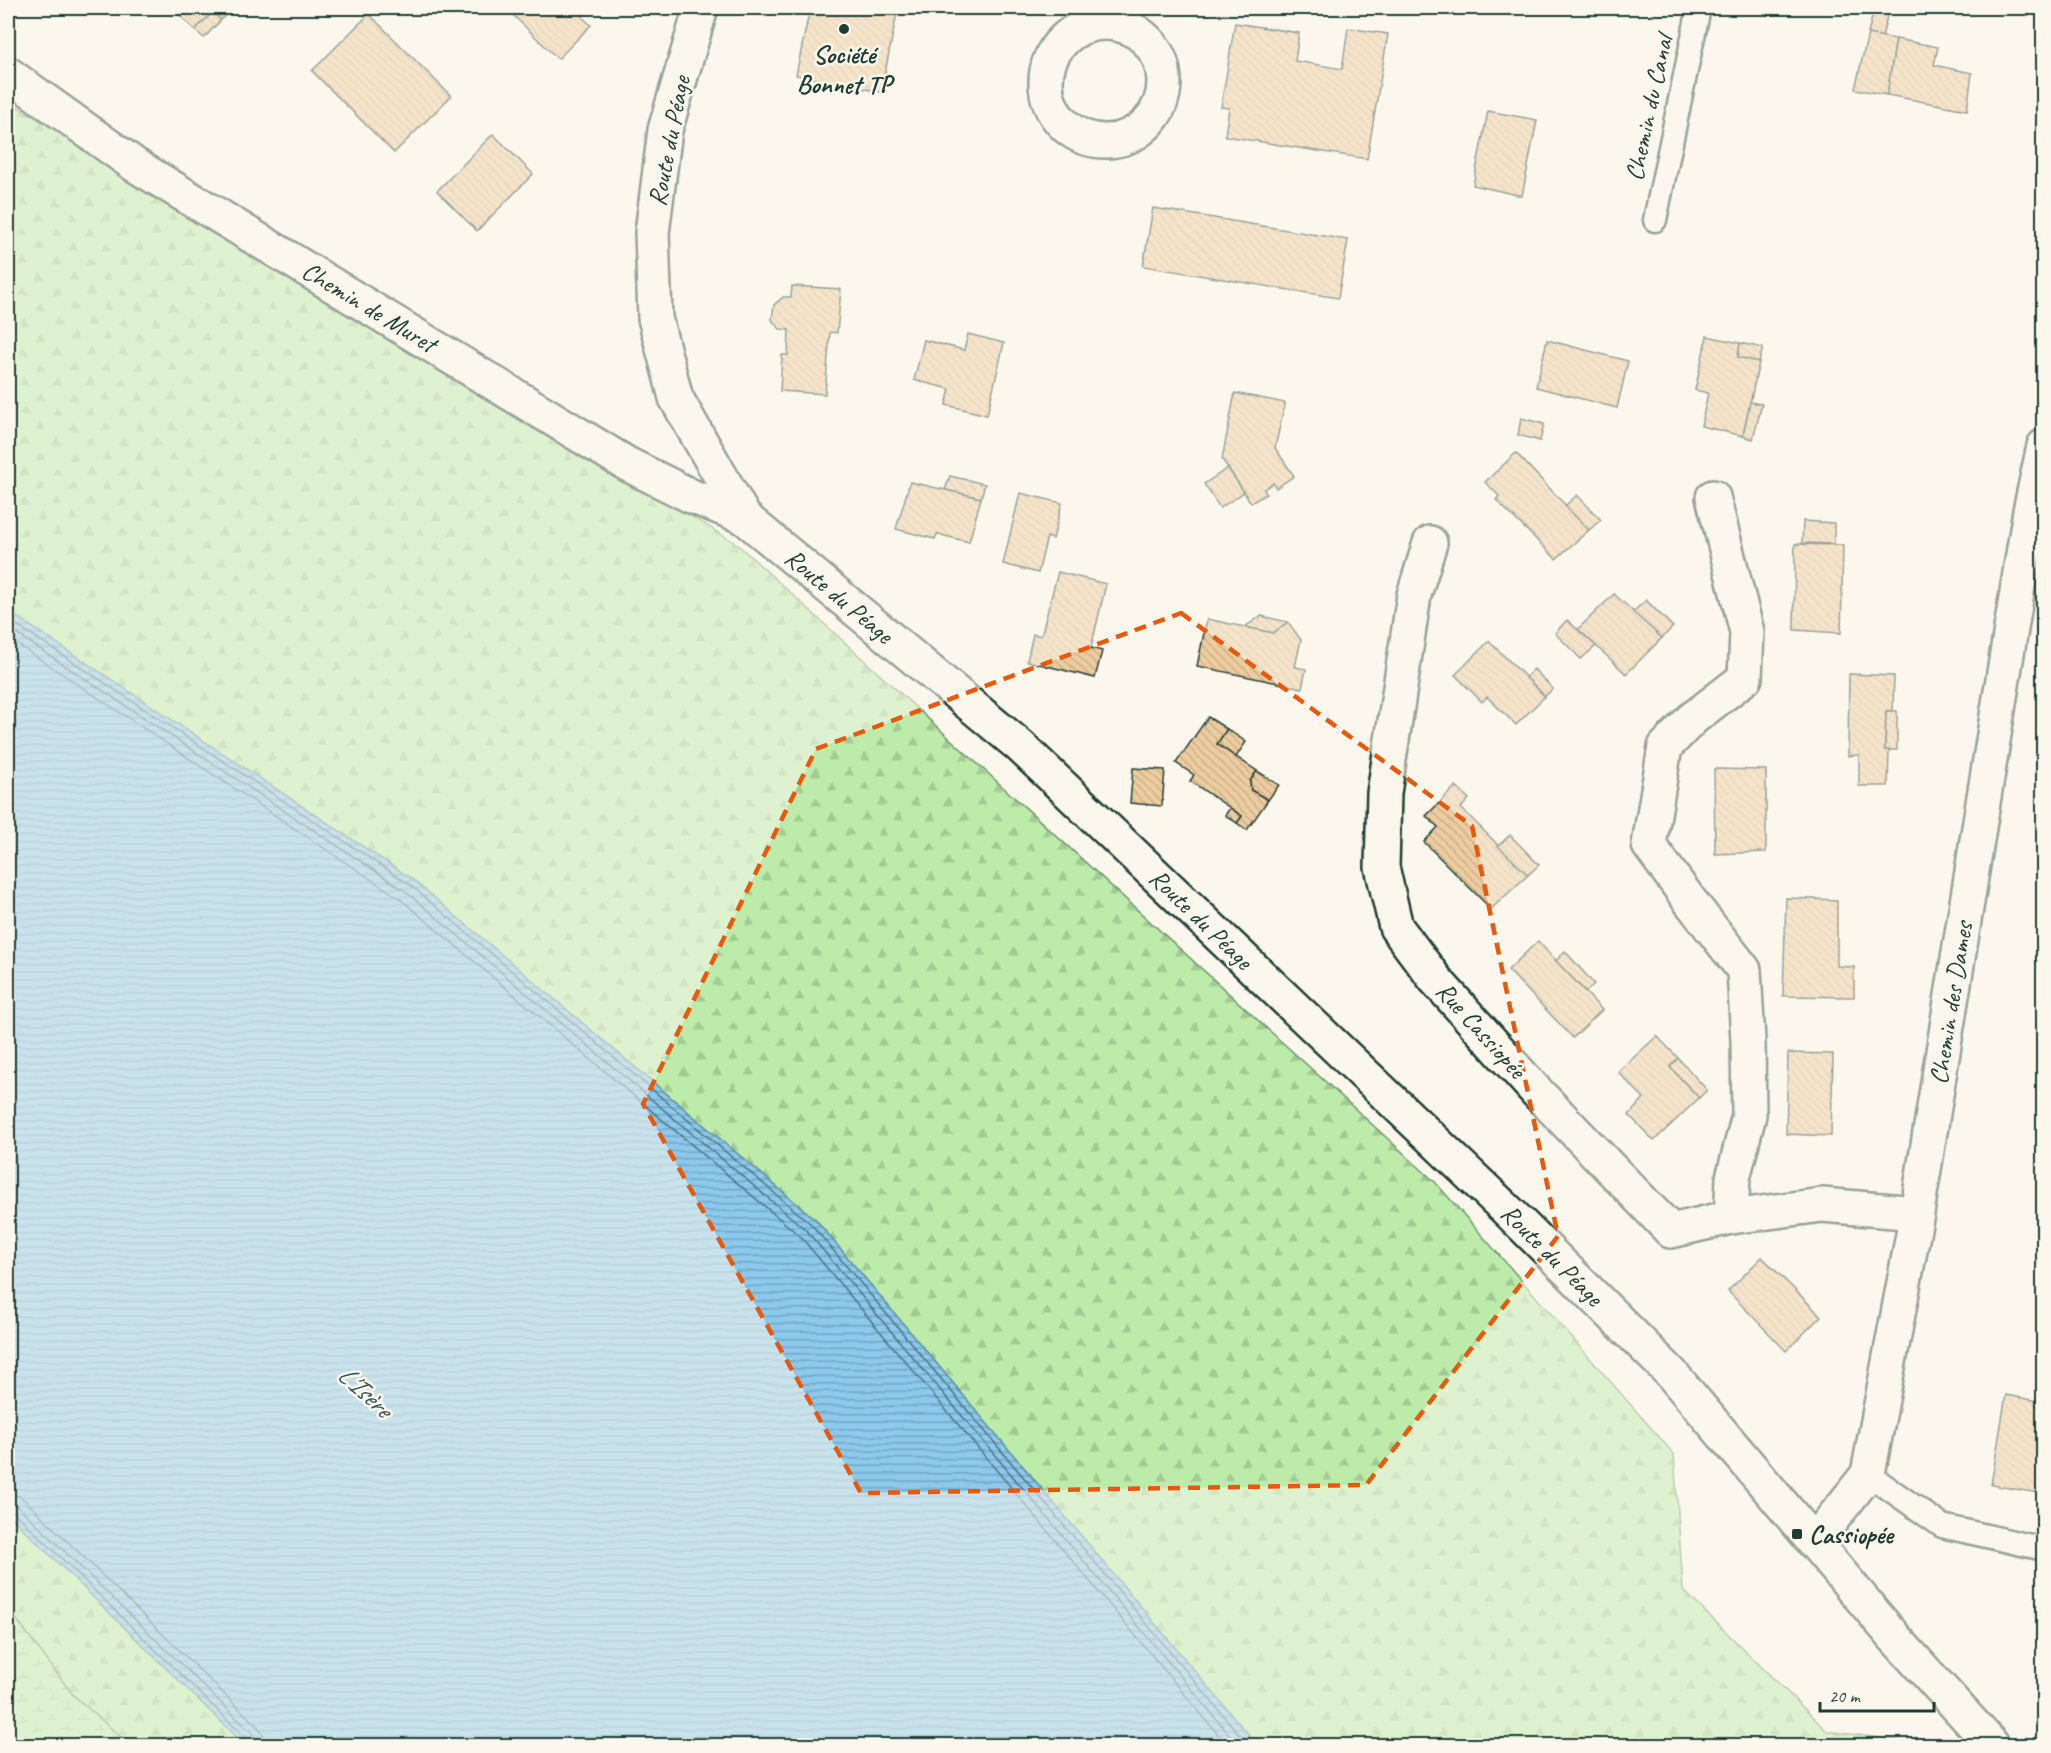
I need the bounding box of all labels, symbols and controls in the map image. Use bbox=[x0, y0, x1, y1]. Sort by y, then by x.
marker: Société Bonnet TP bbox=[837, 22, 851, 36]
street label: Chemin du Canal bbox=[1617, 28, 1681, 184]
place label: Société Bonnet TP bbox=[797, 38, 895, 101]
street label: Route du Péage bbox=[640, 72, 698, 209]
street label: Chemin de Muret bbox=[296, 254, 445, 362]
street label: Route du Péage bbox=[778, 541, 901, 652]
street label: Route du Péage bbox=[1142, 861, 1261, 978]
street label: Chemin des Dames bbox=[1922, 918, 1980, 1086]
street label: Rue Cassiopée bbox=[1429, 975, 1535, 1087]
street label: Route du Péage bbox=[1494, 1197, 1611, 1314]
water label: L'Isère bbox=[331, 1358, 402, 1427]
place label: Cassiopée bbox=[1809, 1518, 1895, 1551]
marker: Cassiopée bbox=[1790, 1527, 1804, 1541]
scale bar bbox=[1820, 1675, 1934, 1713]
text: 20 m bbox=[1829, 1685, 1862, 1707]

